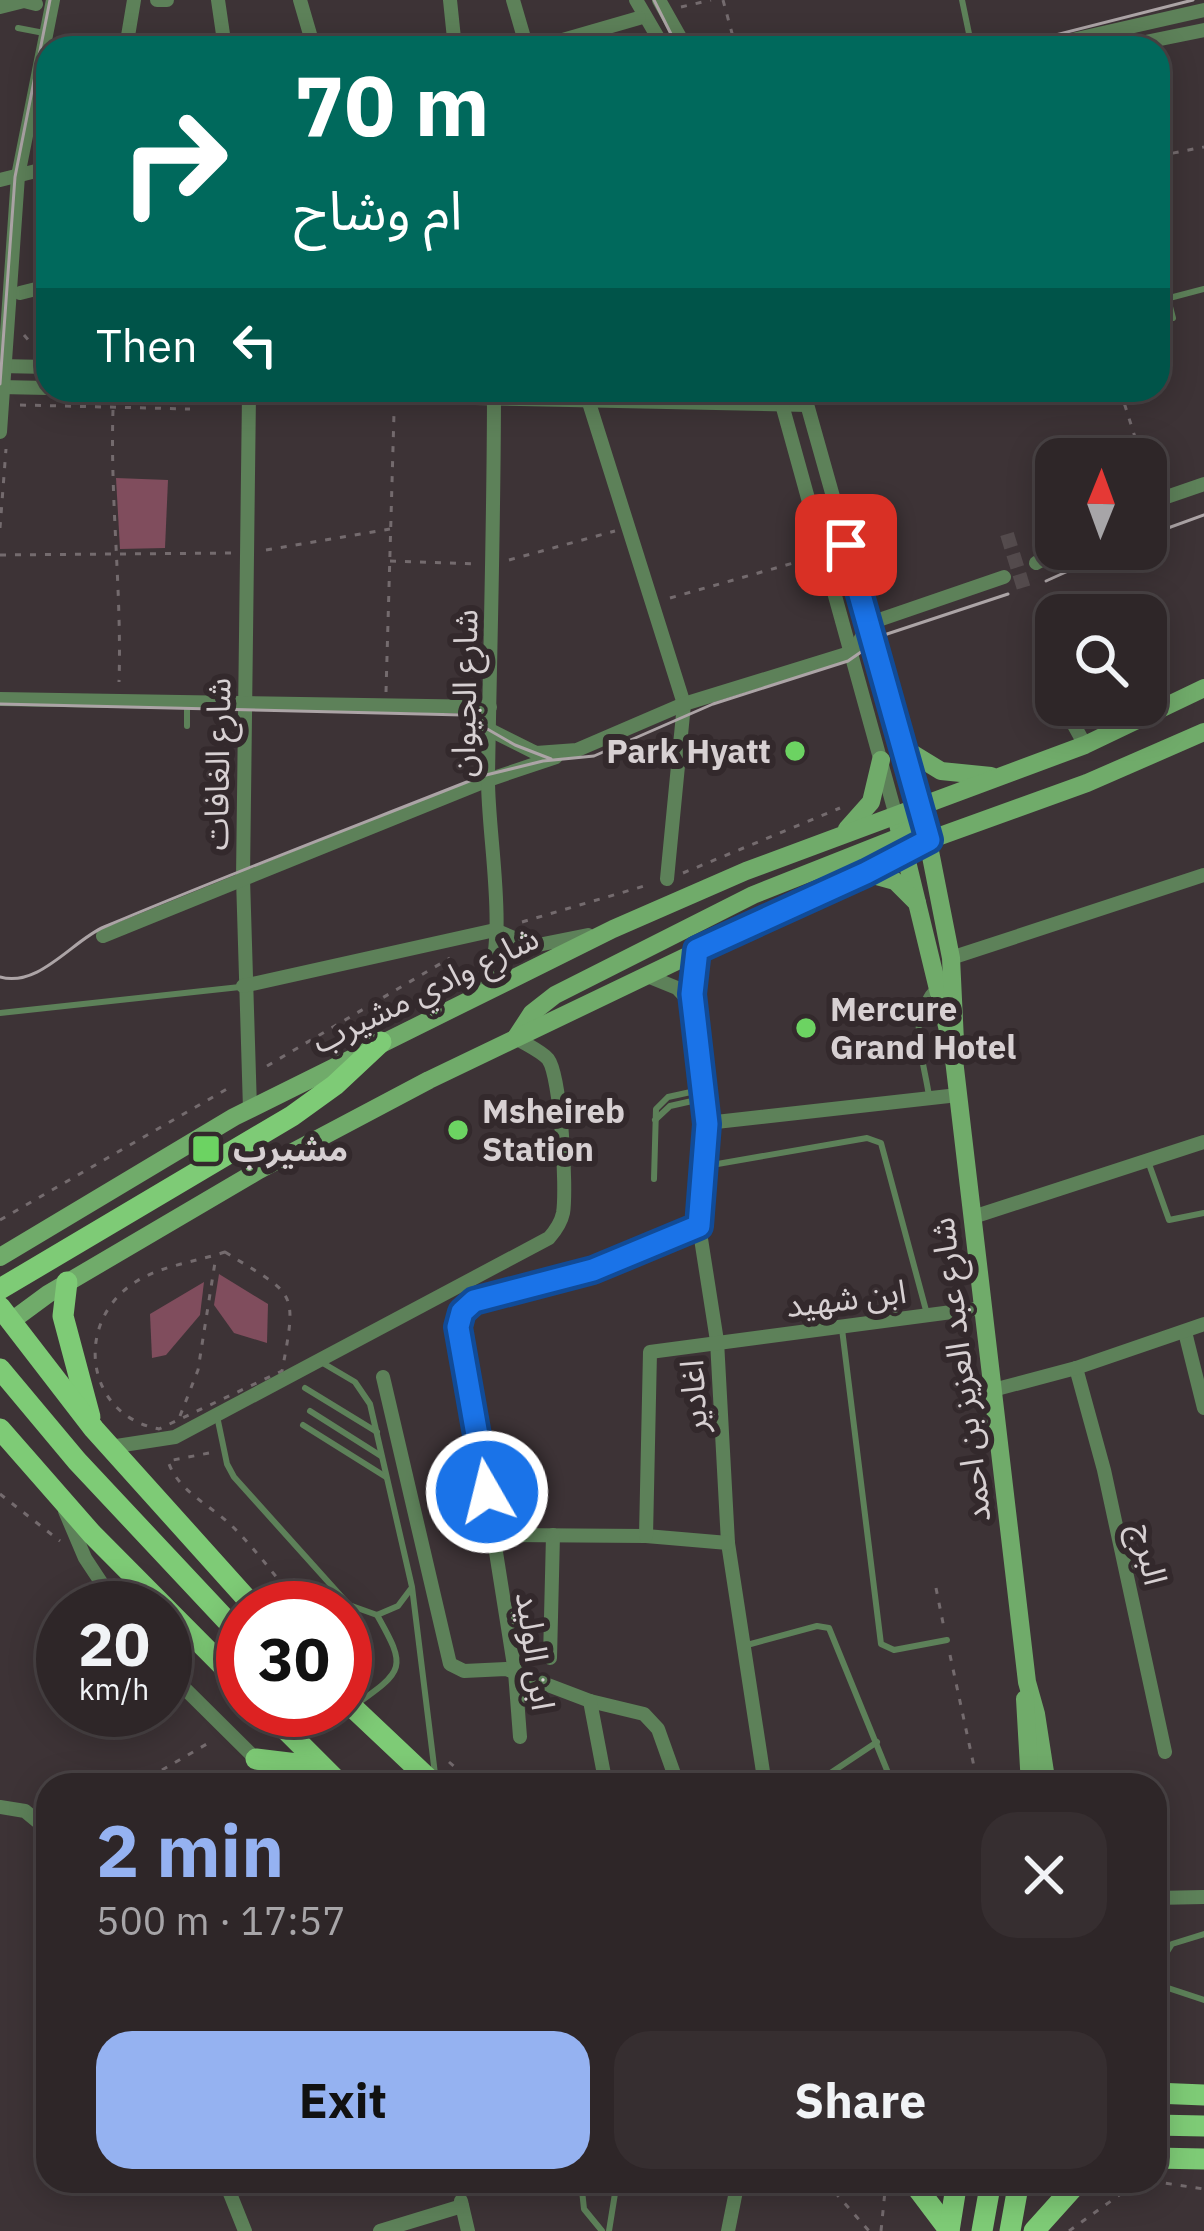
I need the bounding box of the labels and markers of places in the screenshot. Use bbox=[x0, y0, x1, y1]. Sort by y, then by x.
pin bbox=[795, 494, 897, 596]
place label: Park Hyatt bbox=[606, 729, 771, 772]
marker: Park Hyatt bbox=[782, 738, 808, 764]
place label: Mercure Grand Hotel bbox=[830, 987, 1016, 1068]
marker: Mercure Grand Hotel bbox=[793, 1015, 819, 1041]
place label: Msheireb Station bbox=[482, 1089, 625, 1170]
marker: Msheireb Station bbox=[445, 1117, 471, 1143]
place label: مشيرب bbox=[233, 1127, 348, 1170]
marker: مشيرب bbox=[190, 1133, 222, 1165]

